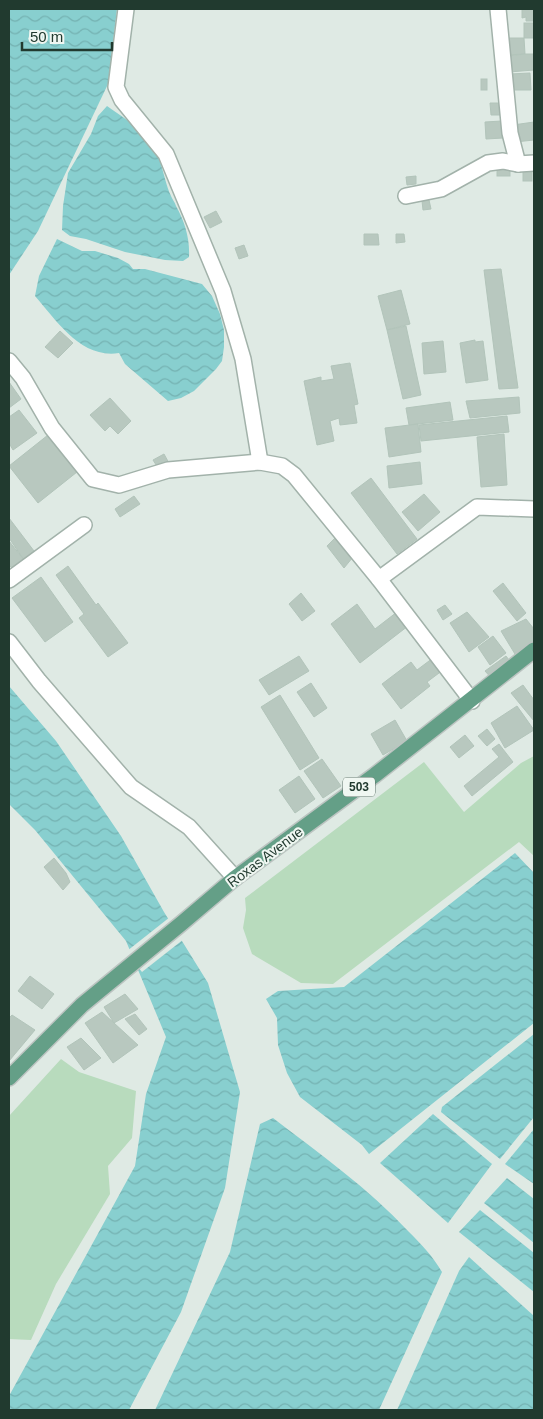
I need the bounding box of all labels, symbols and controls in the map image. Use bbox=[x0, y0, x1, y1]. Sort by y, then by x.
scale bar bbox=[22, 20, 112, 52]
text: 50 m bbox=[30, 28, 63, 45]
road number: 503 bbox=[343, 778, 375, 796]
street label: Roxas Avenue bbox=[224, 823, 306, 890]

